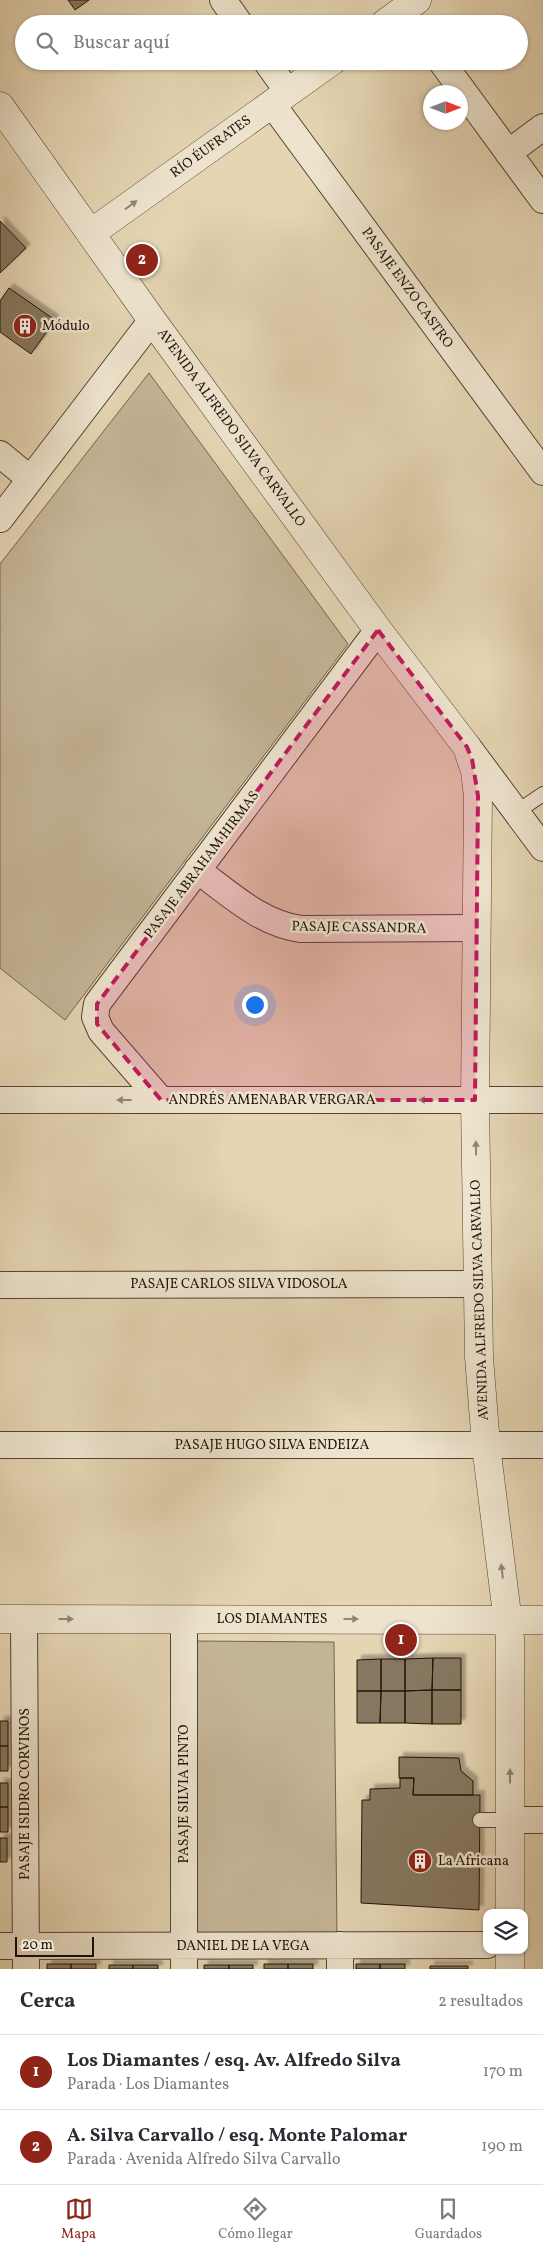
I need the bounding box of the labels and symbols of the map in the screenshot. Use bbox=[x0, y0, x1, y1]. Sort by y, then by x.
north arrow bbox=[423, 85, 468, 130]
street label: RÍO ÉUFRATES bbox=[167, 111, 255, 183]
one-way arrow bbox=[124, 200, 138, 210]
street label: PASAJE ENZO CASTRO bbox=[357, 224, 457, 352]
pin: 2 bbox=[126, 241, 158, 279]
building icon: Módulo bbox=[12, 313, 38, 339]
place label: Módulo bbox=[42, 317, 90, 336]
street label: AVENIDA ALFREDO SILVA CARVALLO bbox=[152, 325, 310, 531]
street label: PASAJE ABRAHAM HIRMAS bbox=[140, 787, 264, 943]
street label: PASAJE CASSANDRA bbox=[291, 917, 427, 939]
your location bbox=[242, 992, 268, 1018]
street label: ANDRÉS AMENABAR VERGARA bbox=[168, 1091, 376, 1110]
one-way arrow bbox=[116, 1096, 132, 1104]
one-way arrow bbox=[418, 1096, 434, 1104]
one-way arrow bbox=[472, 1140, 480, 1156]
street label: AVENIDA ALFREDO SILVA CARVALLO bbox=[466, 1179, 494, 1421]
street label: PASAJE CARLOS SILVA VIDOSOLA bbox=[130, 1275, 348, 1294]
street label: PASAJE HUGO SILVA ENDEIZA bbox=[175, 1436, 369, 1455]
one-way arrow bbox=[498, 1563, 506, 1579]
street label: LOS DIAMANTES bbox=[217, 1610, 327, 1629]
one-way arrow bbox=[58, 1615, 74, 1623]
one-way arrow bbox=[343, 1615, 359, 1623]
pin: 1 bbox=[385, 1621, 417, 1659]
street label: PASAJE ISIDRO CORVINOS bbox=[16, 1708, 35, 1880]
street label: PASAJE SILVIA PINTO bbox=[175, 1725, 194, 1863]
one-way arrow bbox=[506, 1768, 514, 1784]
building icon: La Africana bbox=[407, 1848, 433, 1874]
place label: La Africana bbox=[438, 1852, 509, 1871]
scale bar bbox=[15, 1934, 94, 1957]
street label: DANIEL DE LA VEGA bbox=[176, 1937, 310, 1956]

